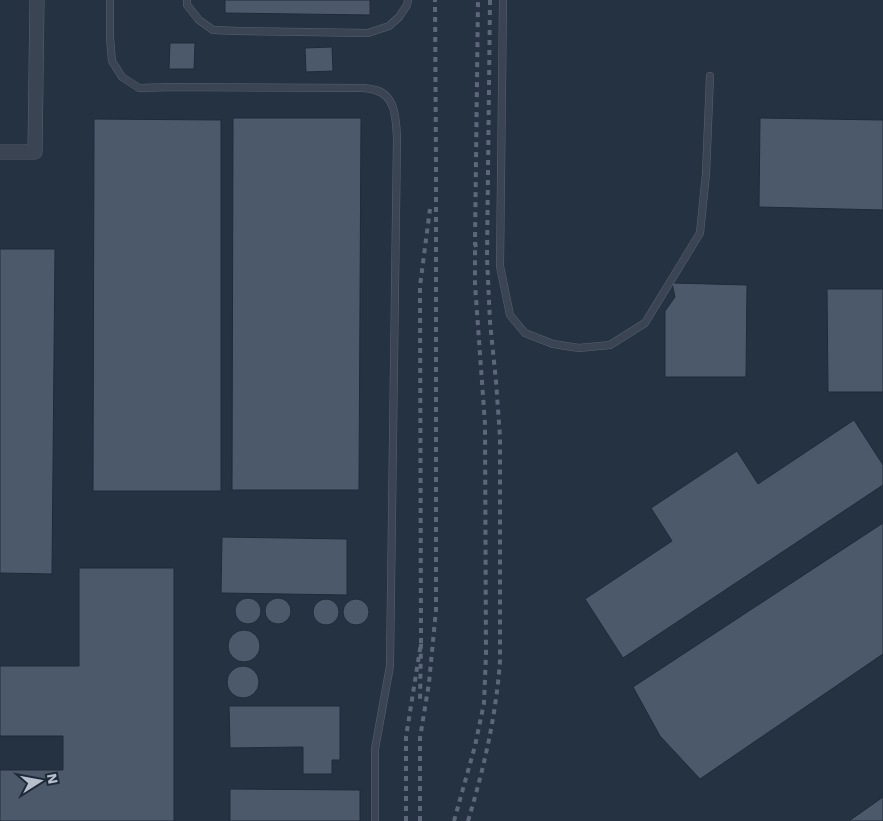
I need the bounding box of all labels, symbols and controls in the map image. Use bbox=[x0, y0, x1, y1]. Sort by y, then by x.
north arrow bbox=[15, 756, 65, 806]
text: N bbox=[44, 772, 62, 785]

